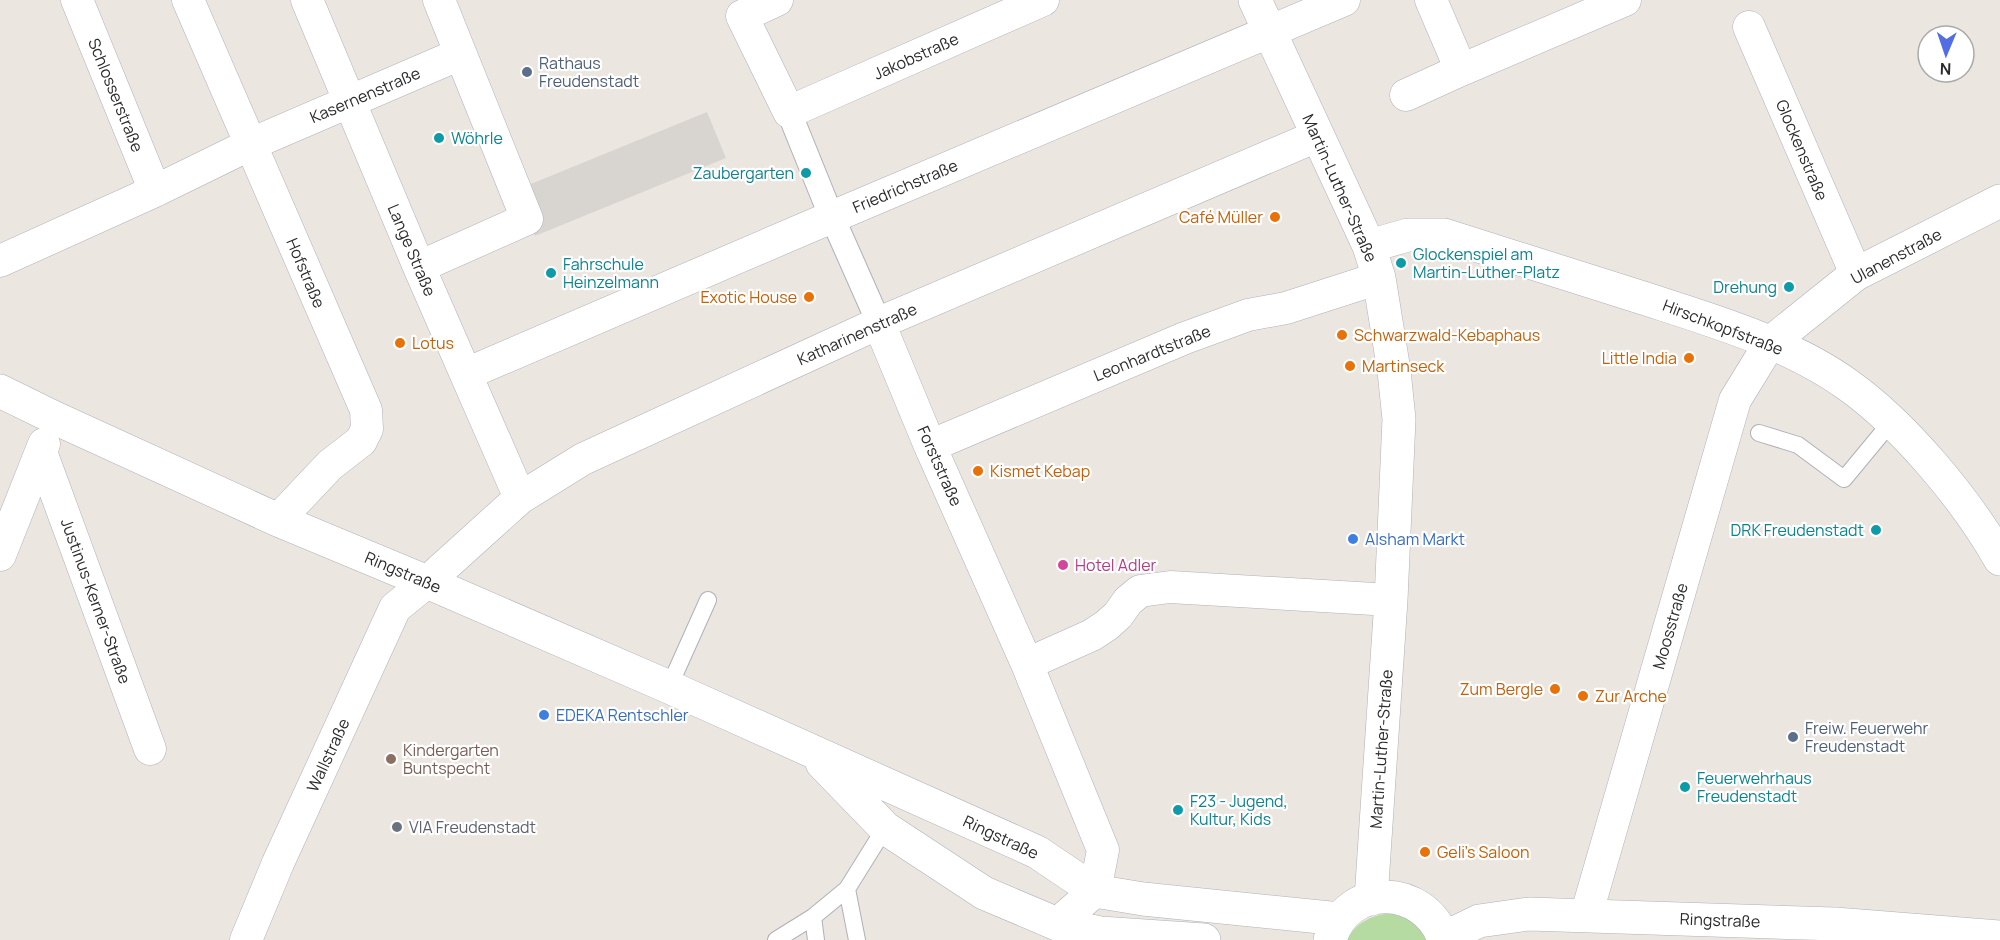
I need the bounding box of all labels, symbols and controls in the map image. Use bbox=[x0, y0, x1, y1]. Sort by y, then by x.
north arrow bbox=[1916, 24, 1976, 84]
street label: Jakobstraße bbox=[870, 27, 962, 85]
street label: Schlosserstraße bbox=[83, 35, 149, 155]
place label: Rathaus Freudenstadt bbox=[539, 52, 639, 92]
text: N bbox=[1939, 58, 1952, 80]
street label: Kasernenstraße bbox=[306, 62, 424, 128]
marker: Rathaus Freudenstadt bbox=[520, 65, 534, 79]
street label: Glockenstraße bbox=[1771, 96, 1833, 204]
street label: Martin-Luther-Straße bbox=[1298, 111, 1382, 265]
place label: Wöhrle bbox=[451, 127, 503, 149]
marker: Wöhrle bbox=[432, 131, 446, 145]
street label: Friedrichstraße bbox=[849, 154, 961, 218]
place label: Zaubergarten bbox=[693, 162, 794, 184]
marker: Zaubergarten bbox=[799, 166, 813, 180]
street label: Lange Straße bbox=[383, 201, 441, 299]
place label: Café Müller bbox=[1179, 206, 1263, 228]
marker: Café Müller bbox=[1268, 210, 1282, 224]
street label: Ulanenstraße bbox=[1847, 223, 1945, 289]
street label: Hofstraße bbox=[281, 235, 331, 311]
place label: Glockenspiel am Martin-Luther-Platz bbox=[1413, 243, 1560, 283]
place label: Fahrschule Heinzelmann bbox=[563, 253, 659, 293]
marker: Glockenspiel am Martin-Luther-Platz bbox=[1394, 256, 1408, 270]
marker: Fahrschule Heinzelmann bbox=[544, 266, 558, 280]
place label: Drehung bbox=[1713, 276, 1777, 298]
marker: Drehung bbox=[1782, 280, 1796, 294]
place label: Exotic House bbox=[700, 286, 797, 308]
marker: Exotic House bbox=[802, 290, 816, 304]
street label: Hirschkopfstraße bbox=[1660, 294, 1786, 360]
street label: Katharinenstraße bbox=[794, 298, 920, 370]
street label: Leonhardtstraße bbox=[1090, 319, 1214, 387]
place label: Schwarzwald-Kebaphaus bbox=[1354, 324, 1540, 346]
marker: Schwarzwald-Kebaphaus bbox=[1335, 328, 1349, 342]
place label: Lotus bbox=[412, 332, 454, 354]
marker: Lotus bbox=[393, 336, 407, 350]
place label: Little India bbox=[1602, 347, 1677, 369]
marker: Little India bbox=[1682, 351, 1696, 365]
place label: Martinseck bbox=[1362, 355, 1445, 377]
marker: Martinseck bbox=[1343, 359, 1357, 373]
street label: Forststraße bbox=[913, 422, 967, 510]
place label: Kismet Kebap bbox=[990, 460, 1090, 482]
marker: Kismet Kebap bbox=[971, 464, 985, 478]
street label: Justinus-Kerner-Straße bbox=[56, 515, 136, 687]
place label: DRK Freudenstadt bbox=[1731, 519, 1864, 541]
marker: DRK Freudenstadt bbox=[1869, 523, 1883, 537]
place label: Alsham Markt bbox=[1365, 528, 1465, 550]
marker: Alsham Markt bbox=[1346, 532, 1360, 546]
street label: Ringstraße bbox=[361, 546, 445, 598]
place label: Hotel Adler bbox=[1075, 554, 1156, 576]
marker: Hotel Adler bbox=[1056, 558, 1070, 572]
street label: Moosstraße bbox=[1647, 580, 1693, 672]
street label: Martin-Luther-Straße bbox=[1364, 669, 1398, 829]
place label: Zum Bergle bbox=[1460, 678, 1543, 700]
marker: Zum Bergle bbox=[1548, 682, 1562, 696]
place label: Zur Arche bbox=[1595, 685, 1667, 707]
marker: Zur Arche bbox=[1576, 689, 1590, 703]
place label: EDEKA Rentschler bbox=[556, 704, 689, 726]
marker: EDEKA Rentschler bbox=[537, 708, 551, 722]
street label: Wallstraße bbox=[301, 715, 355, 795]
place label: Freiw. Feuerwehr Freudenstadt bbox=[1805, 717, 1929, 757]
marker: Freiw. Feuerwehr Freudenstadt bbox=[1786, 730, 1800, 744]
place label: Kindergarten Buntspecht bbox=[403, 739, 499, 779]
marker: Kindergarten Buntspecht bbox=[384, 752, 398, 766]
place label: Feuerwehrhaus Freudenstadt bbox=[1697, 767, 1812, 807]
marker: Feuerwehrhaus Freudenstadt bbox=[1678, 780, 1692, 794]
place label: F23 - Jugend, Kultur, Kids bbox=[1190, 790, 1288, 830]
marker: F23 - Jugend, Kultur, Kids bbox=[1171, 803, 1185, 817]
street label: Ringstraße bbox=[960, 810, 1042, 864]
place label: VIA Freudenstadt bbox=[409, 816, 536, 838]
marker: VIA Freudenstadt bbox=[390, 820, 404, 834]
place label: Geli's Saloon bbox=[1437, 841, 1529, 863]
marker: Geli's Saloon bbox=[1418, 845, 1432, 859]
street label: Ringstraße bbox=[1679, 908, 1761, 932]

